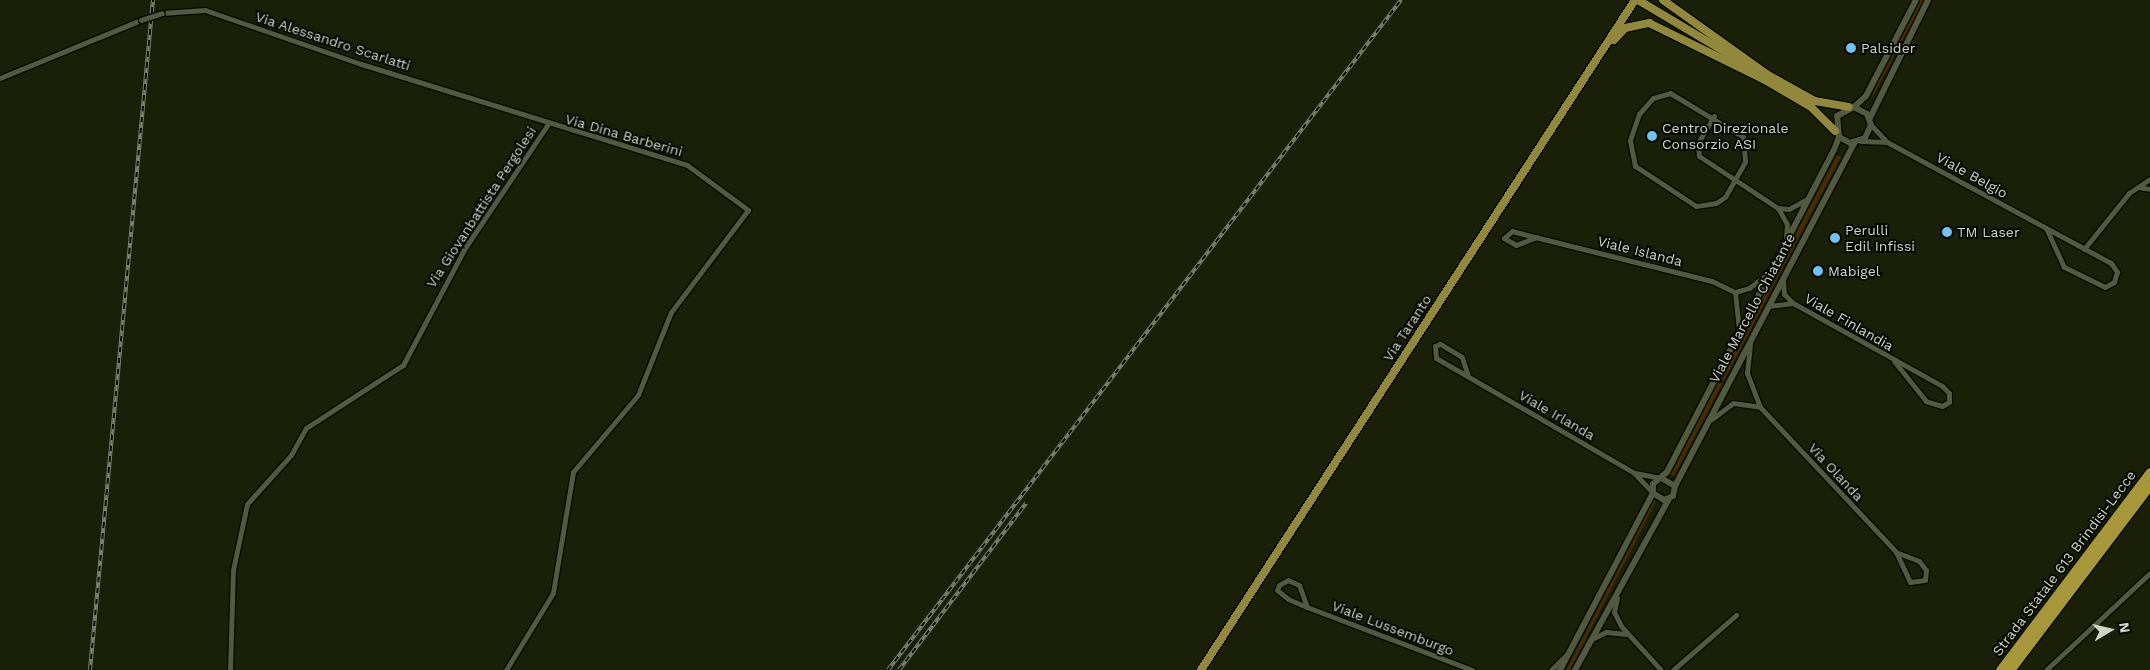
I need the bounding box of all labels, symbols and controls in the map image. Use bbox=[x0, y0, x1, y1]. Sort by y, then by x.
street label: Via Alessandro Scarlatti bbox=[253, 8, 413, 74]
place label: Palsider bbox=[1861, 40, 1915, 56]
marker: Palsider bbox=[1845, 42, 1857, 54]
street label: Via Dina Barberini bbox=[563, 110, 685, 160]
place label: Centro Direzionale Consorzio ASI bbox=[1662, 120, 1789, 152]
street label: Via Giovanbattista Pergolesi bbox=[422, 123, 540, 291]
marker: Centro Direzionale Consorzio ASI bbox=[1646, 130, 1658, 142]
street label: Viale Belgio bbox=[1933, 149, 2011, 201]
place label: Perulli Edil Infissi bbox=[1845, 222, 1916, 254]
place label: TM Laser bbox=[1957, 224, 2020, 240]
marker: TM Laser bbox=[1941, 226, 1953, 238]
street label: Viale Marcello Chiatante bbox=[1705, 230, 1799, 386]
street label: Viale Islanda bbox=[1596, 232, 1684, 270]
marker: Perulli Edil Infissi bbox=[1829, 232, 1841, 244]
place label: Mabigel bbox=[1828, 263, 1880, 279]
marker: Mabigel bbox=[1812, 265, 1824, 277]
street label: Viale Finlandia bbox=[1801, 290, 1897, 354]
street label: Via Taranto bbox=[1379, 291, 1435, 365]
street label: Viale Irlanda bbox=[1516, 386, 1598, 444]
street label: Via Olanda bbox=[1805, 439, 1867, 505]
street label: Strada Statale 613 Brindisi-Lecce bbox=[1989, 467, 2139, 659]
street label: Viale Lussemburgo bbox=[1330, 597, 1456, 659]
north arrow bbox=[2085, 605, 2135, 655]
text: N bbox=[2116, 621, 2134, 634]

